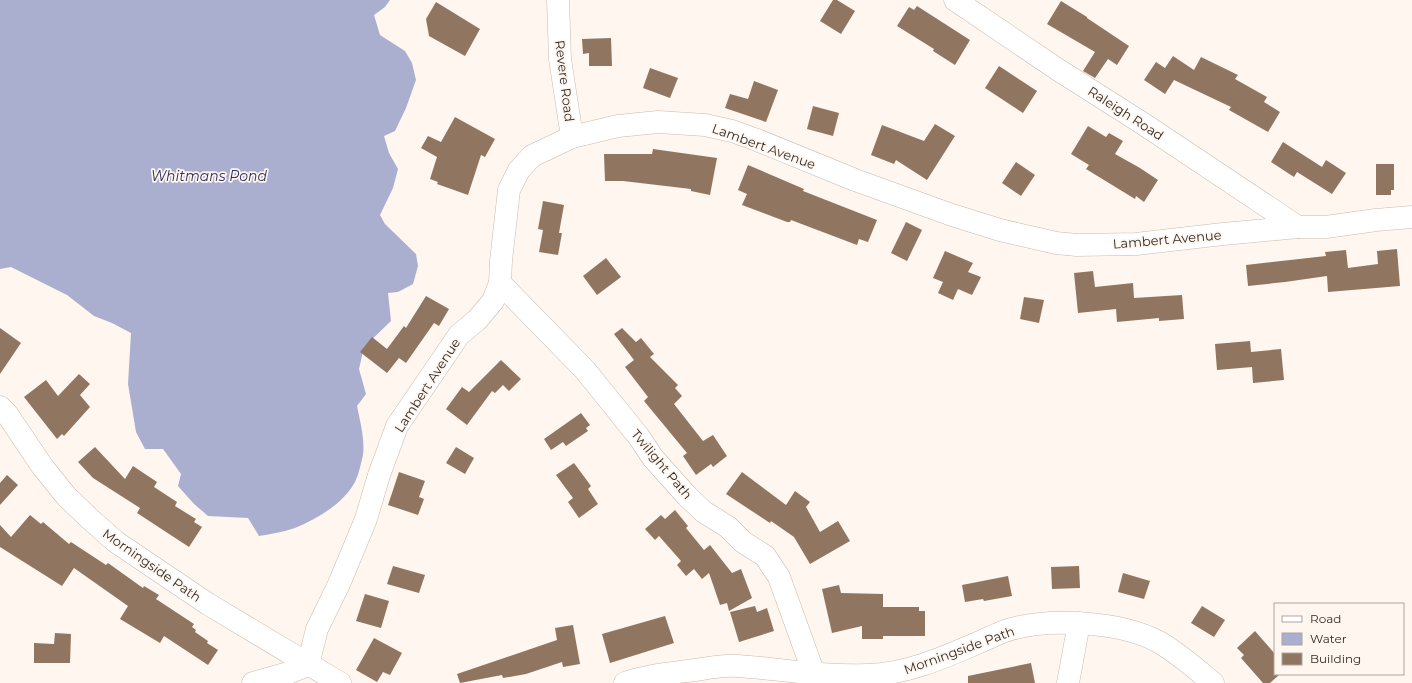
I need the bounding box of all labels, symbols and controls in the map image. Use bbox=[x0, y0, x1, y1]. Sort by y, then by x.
street label: Revere Road bbox=[552, 39, 578, 123]
street label: Raleigh Road bbox=[1085, 83, 1167, 143]
street label: Lambert Avenue bbox=[710, 120, 818, 172]
water label: Whitmans Pond bbox=[151, 167, 267, 185]
street label: Lambert Avenue bbox=[1112, 226, 1222, 252]
street label: Lambert Avenue bbox=[391, 335, 463, 435]
street label: Twilight Path bbox=[628, 426, 696, 502]
street label: Morningside Path bbox=[100, 525, 204, 605]
legend bbox=[1274, 603, 1404, 675]
text: Road bbox=[1310, 611, 1341, 626]
street label: Morningside Path bbox=[902, 623, 1016, 677]
text: Water bbox=[1310, 631, 1347, 646]
text: Building bbox=[1310, 651, 1361, 666]

